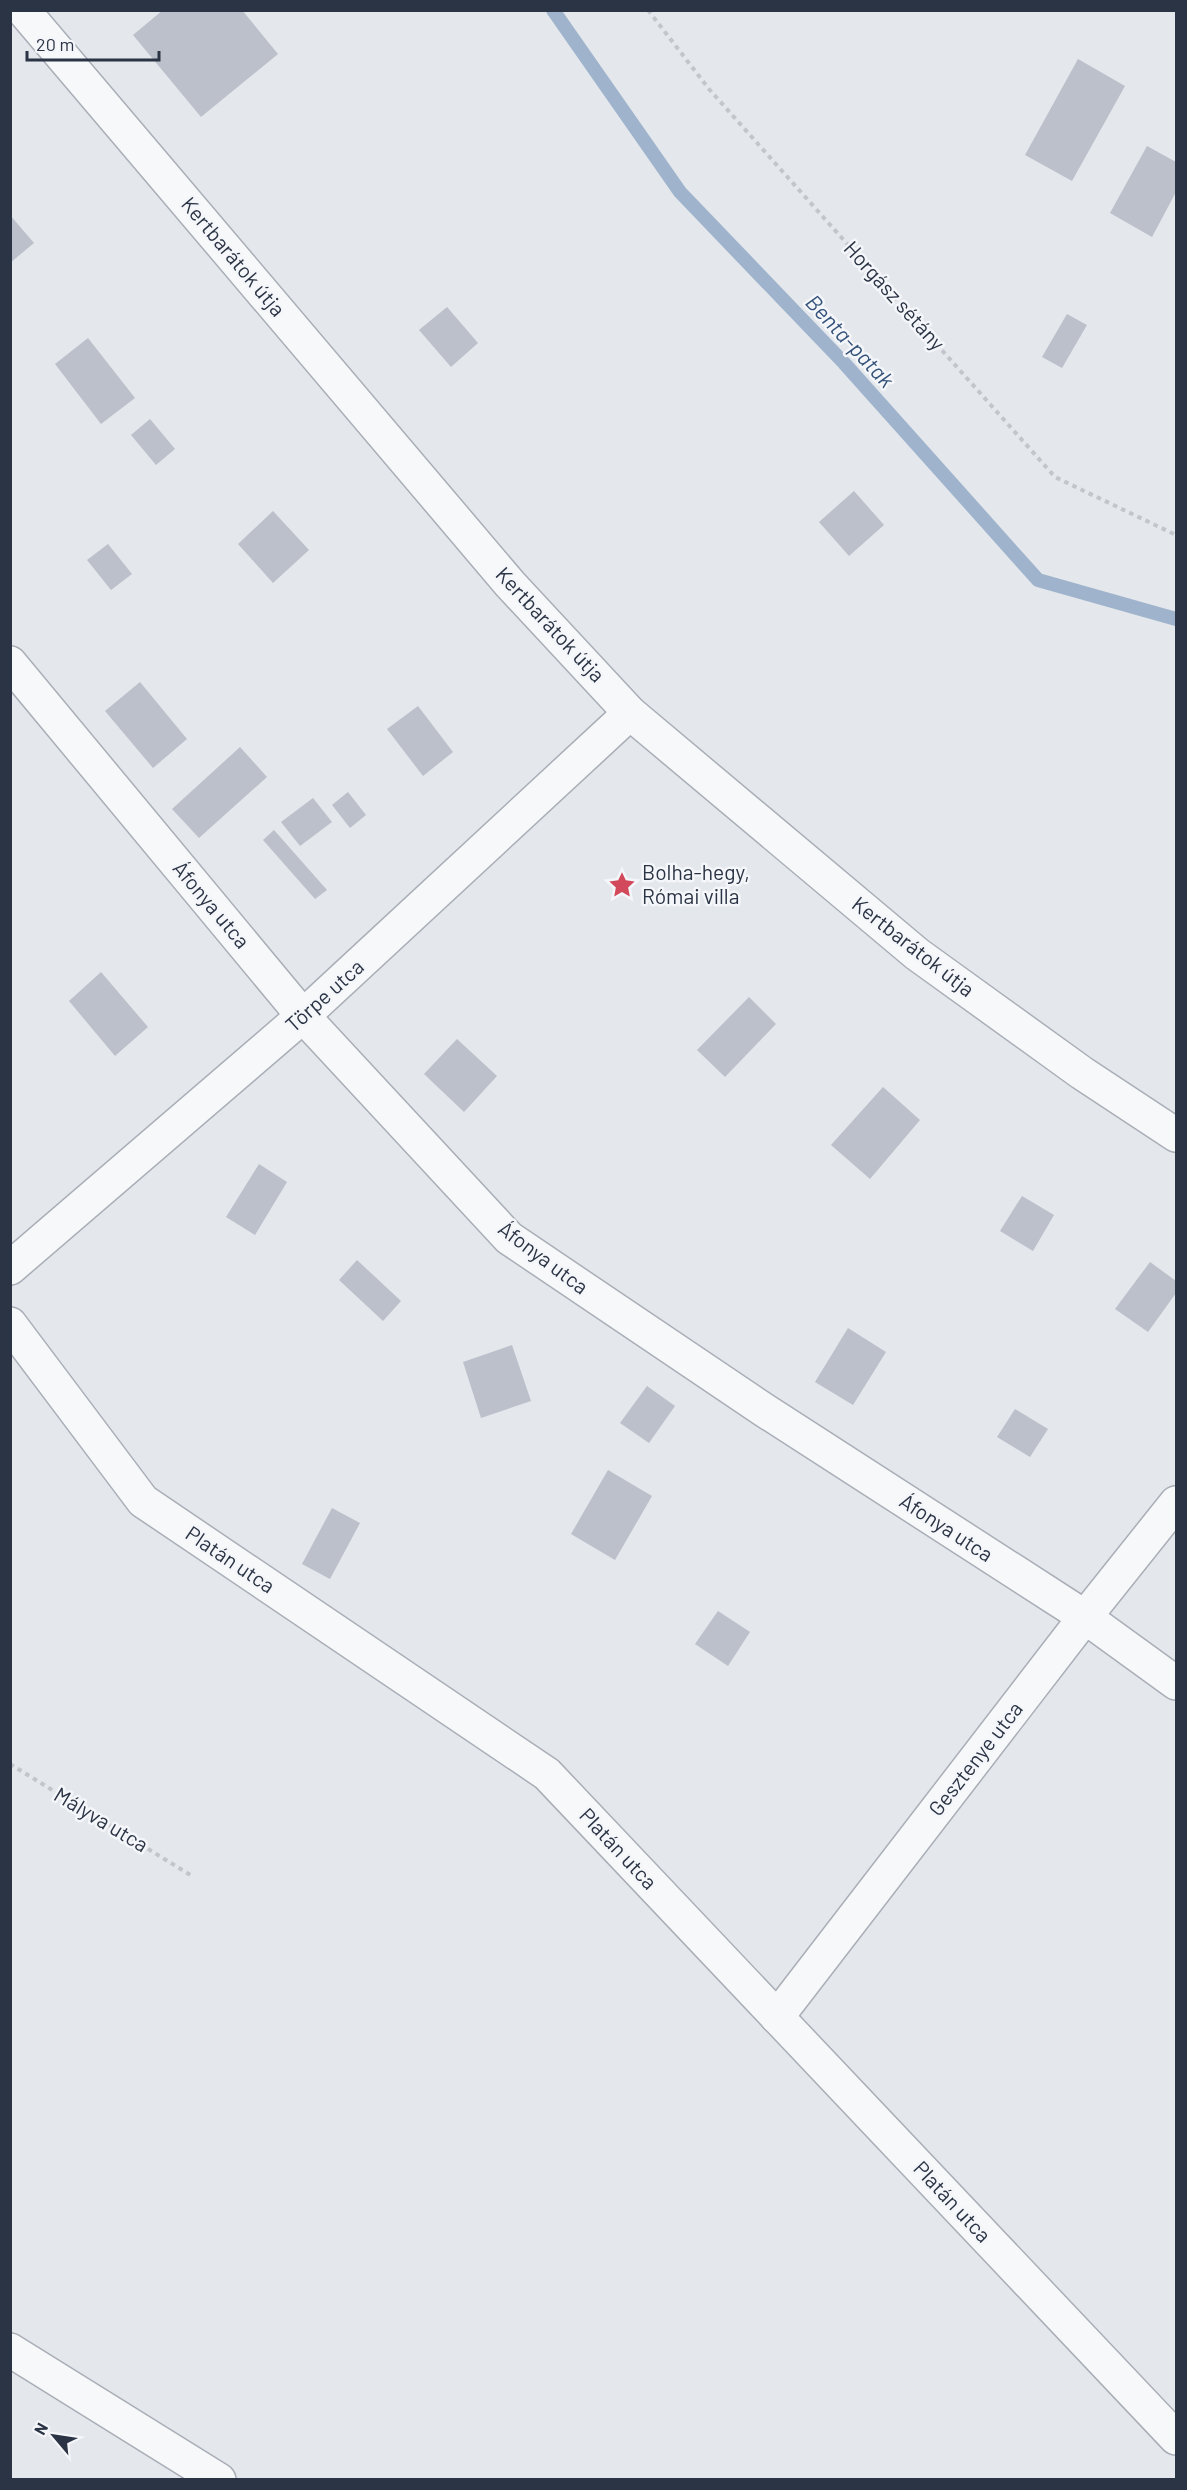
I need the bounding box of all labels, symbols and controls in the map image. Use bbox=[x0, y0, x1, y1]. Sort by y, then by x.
scale bar bbox=[27, 24, 159, 62]
text: 20 m bbox=[36, 33, 74, 55]
street label: Kertbarátok útja bbox=[177, 191, 291, 321]
street label: Horgász sétány bbox=[839, 235, 951, 355]
water label: Benta-patak bbox=[801, 289, 900, 392]
street label: Kertbarátok útja bbox=[491, 561, 611, 687]
street label: Áfonya utca bbox=[168, 855, 256, 953]
place label: Bolha-hegy, Római villa bbox=[642, 859, 750, 908]
place icon: Bolha-hegy, Római villa bbox=[607, 870, 637, 900]
street label: Kertbarátok útja bbox=[848, 890, 980, 1001]
street label: Törpe utca bbox=[280, 953, 368, 1036]
street label: Áfonya utca bbox=[494, 1215, 594, 1299]
street label: Áfonya utca bbox=[895, 1487, 998, 1566]
street label: Platán utca bbox=[182, 1520, 280, 1598]
street label: Gesztenye utca bbox=[923, 1696, 1027, 1820]
street label: Mályva utca bbox=[50, 1781, 153, 1857]
street label: Platán utca bbox=[575, 1802, 663, 1894]
street label: Platán utca bbox=[909, 2155, 997, 2247]
north arrow bbox=[24, 2406, 84, 2466]
text: N bbox=[30, 2419, 51, 2438]

